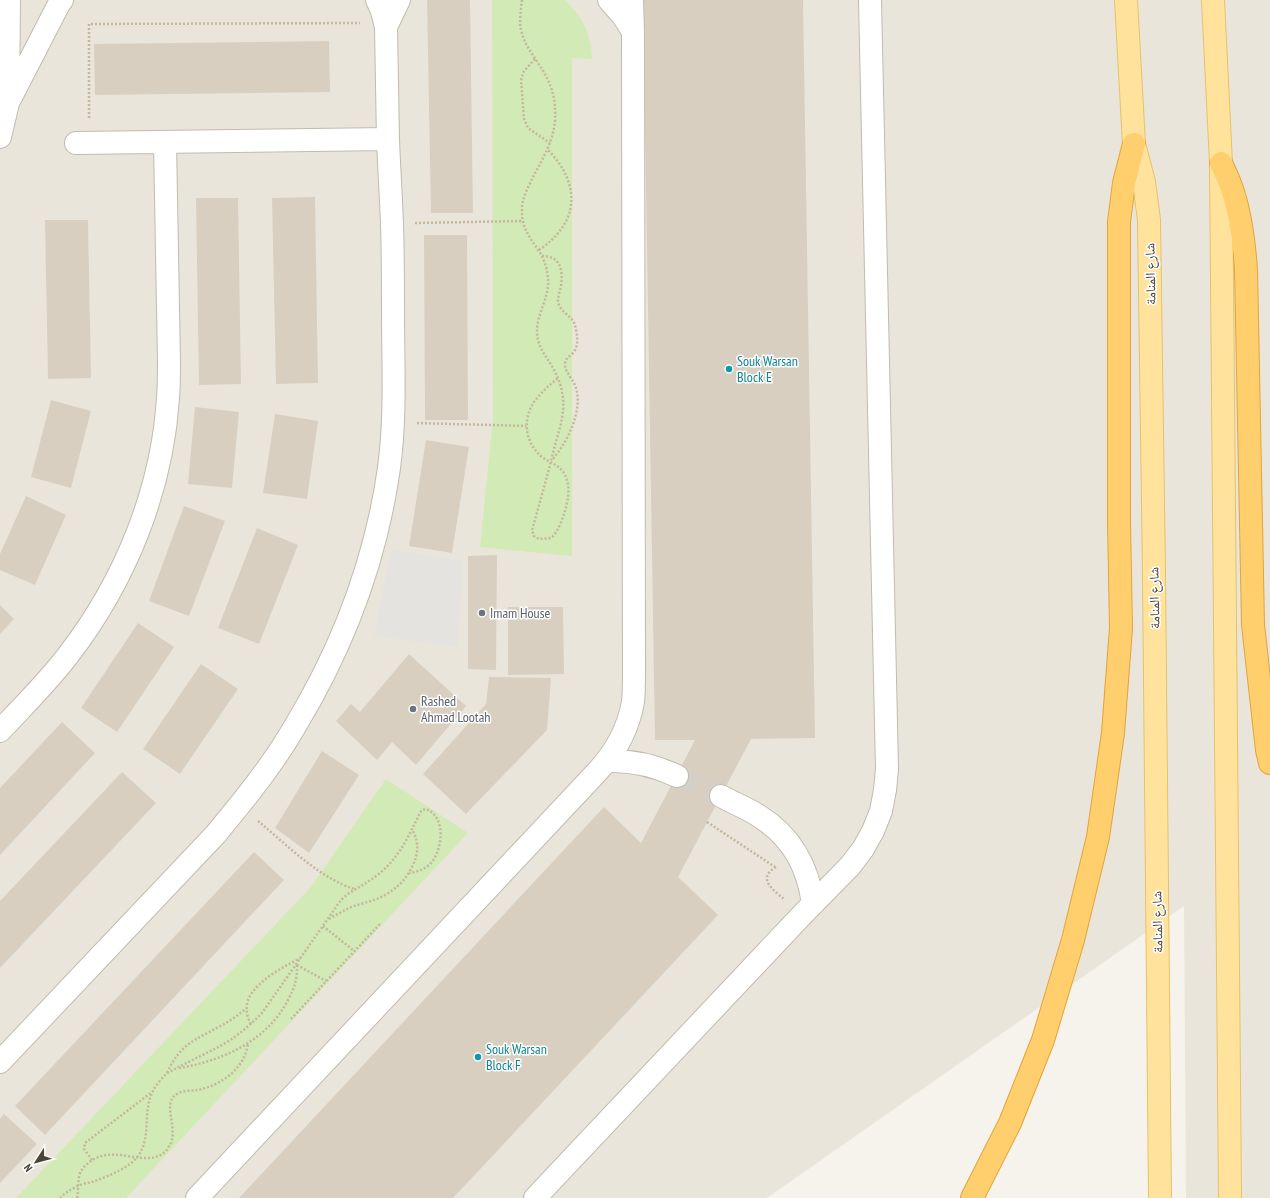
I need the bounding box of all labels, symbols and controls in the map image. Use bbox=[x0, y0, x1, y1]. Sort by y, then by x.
street label: شارع المنامة bbox=[1140, 243, 1161, 305]
place label: Souk Warsan Block E bbox=[737, 352, 798, 386]
marker: Souk Warsan Block E bbox=[724, 364, 734, 374]
street label: شارع المنامة bbox=[1144, 567, 1165, 629]
place label: Imam House bbox=[490, 604, 550, 622]
marker: Imam House bbox=[477, 608, 487, 618]
place label: Rashed Ahmad Lootah bbox=[421, 692, 490, 726]
marker: Rashed Ahmad Lootah bbox=[408, 704, 418, 714]
street label: شارع المنامة bbox=[1147, 891, 1168, 953]
place label: Souk Warsan Block F bbox=[486, 1040, 547, 1074]
marker: Souk Warsan Block F bbox=[473, 1052, 483, 1062]
north arrow bbox=[16, 1142, 56, 1182]
text: N bbox=[20, 1161, 35, 1174]

